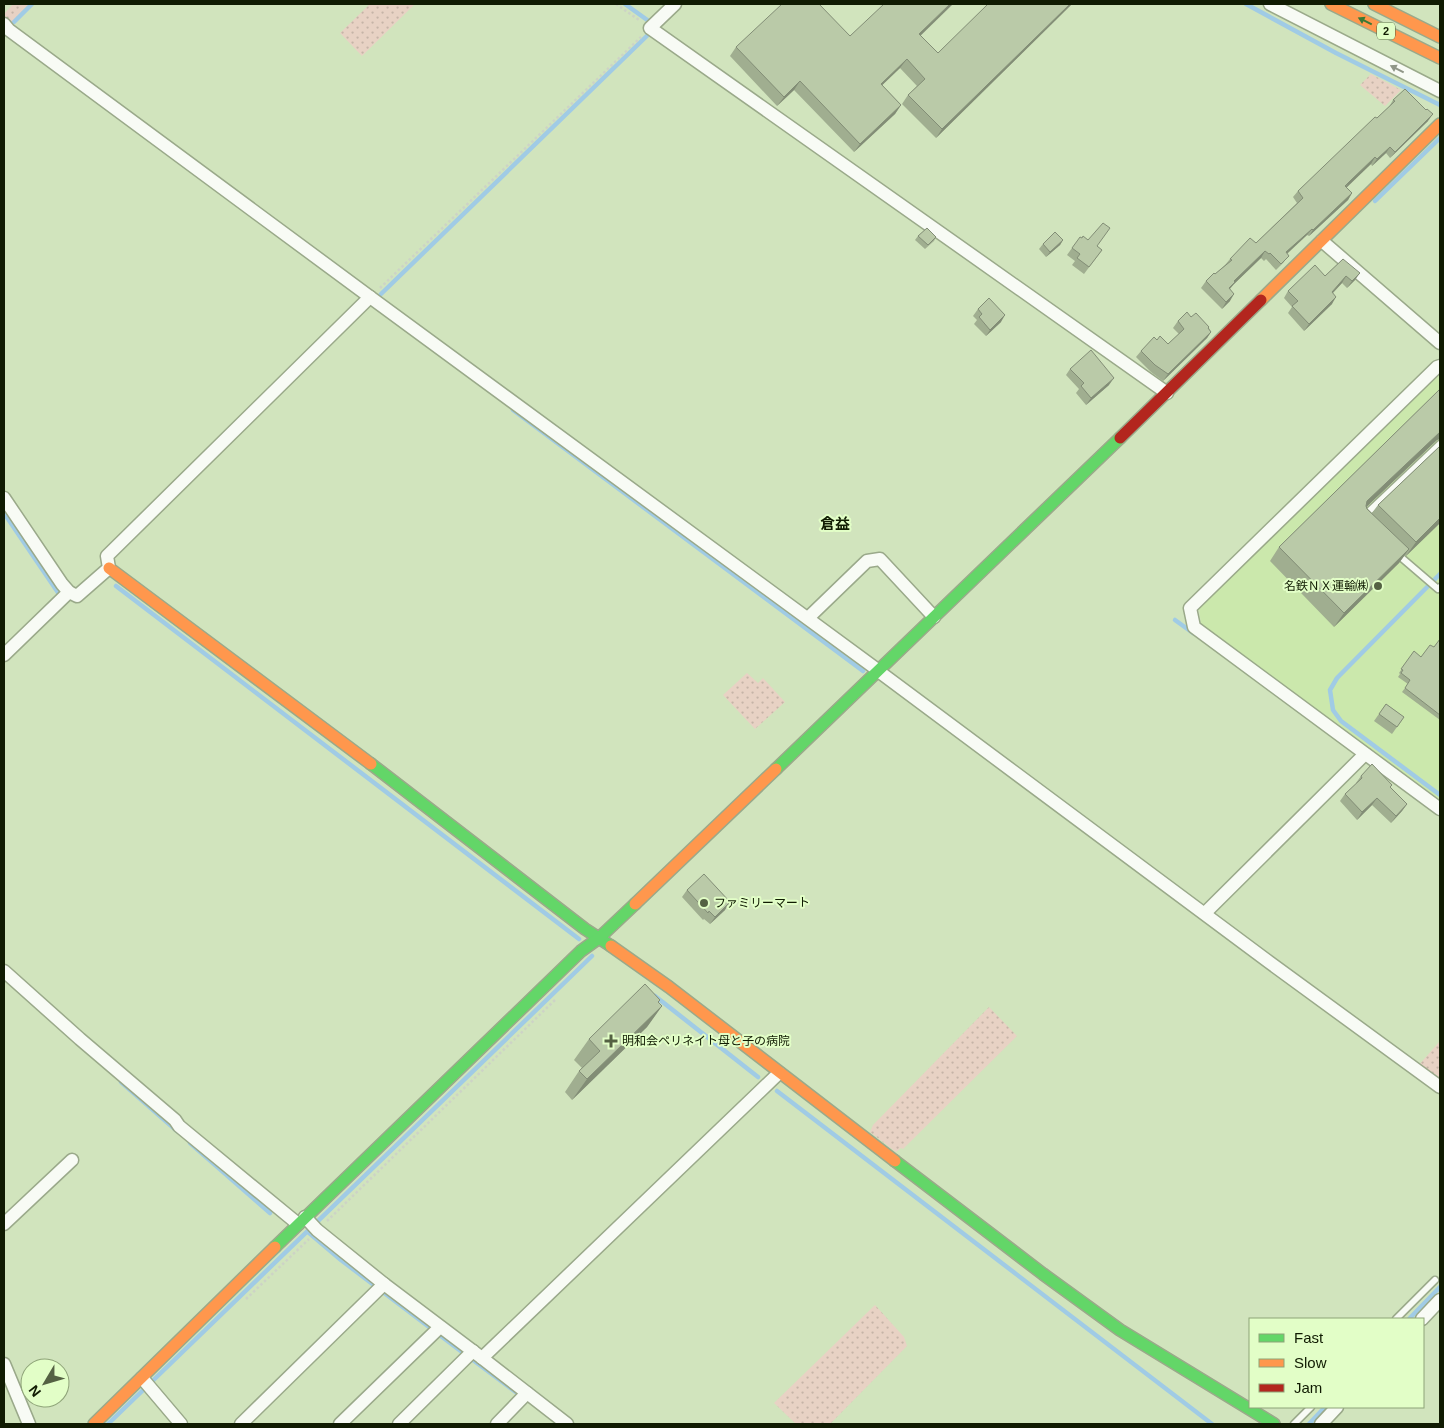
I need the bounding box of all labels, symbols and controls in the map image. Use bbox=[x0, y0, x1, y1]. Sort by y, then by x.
one-way arrow bbox=[1358, 16, 1372, 24]
road number: 2 bbox=[1377, 22, 1395, 40]
one-way arrow bbox=[1390, 65, 1404, 73]
district label: 倉益 bbox=[820, 515, 850, 532]
place label: 名鉄ＮＸ運輸㈱ bbox=[1284, 579, 1368, 593]
marker: 名鉄ＮＸ運輸㈱ bbox=[1372, 580, 1384, 592]
place label: ファミリーマート bbox=[714, 896, 810, 910]
marker: ファミリーマート bbox=[698, 897, 710, 909]
marker: 明和会ペリネイト母と子の病院 bbox=[604, 1034, 618, 1048]
place label: 明和会ペリネイト母と子の病院 bbox=[622, 1034, 790, 1048]
legend bbox=[1249, 1318, 1424, 1408]
text: Fast bbox=[1294, 1329, 1324, 1346]
text: Slow bbox=[1294, 1354, 1327, 1371]
north arrow bbox=[20, 1358, 70, 1408]
text: Jam bbox=[1294, 1379, 1322, 1396]
text: N bbox=[25, 1382, 44, 1400]

